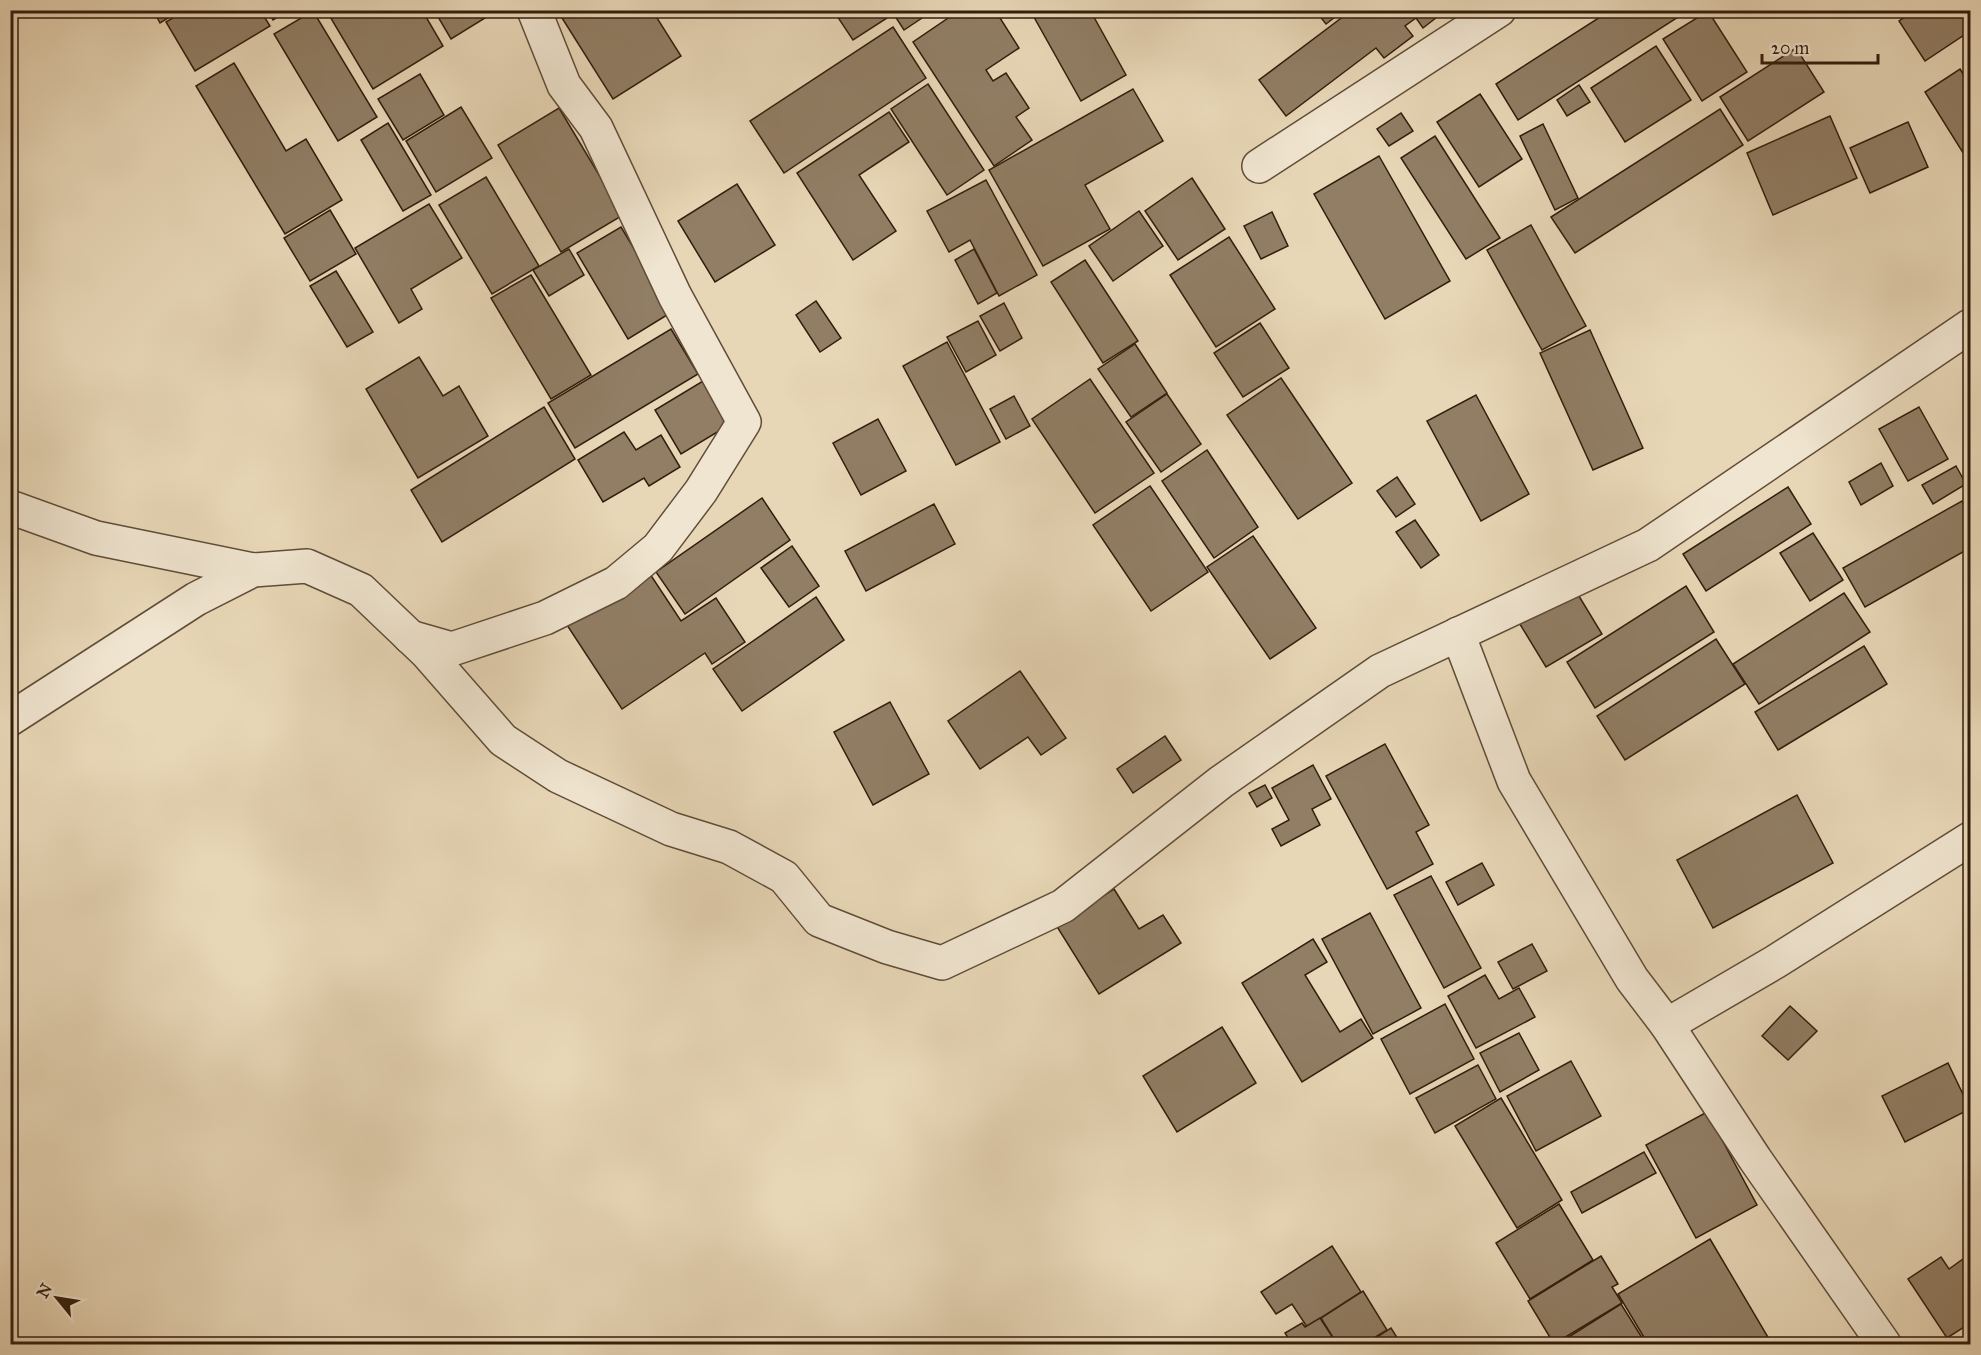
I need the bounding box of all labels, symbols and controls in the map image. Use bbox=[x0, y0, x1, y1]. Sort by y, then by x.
scale bar bbox=[1762, 27, 1878, 65]
text: 20 m bbox=[1771, 37, 1809, 59]
north arrow bbox=[27, 1268, 87, 1328]
text: N bbox=[33, 1280, 56, 1301]

